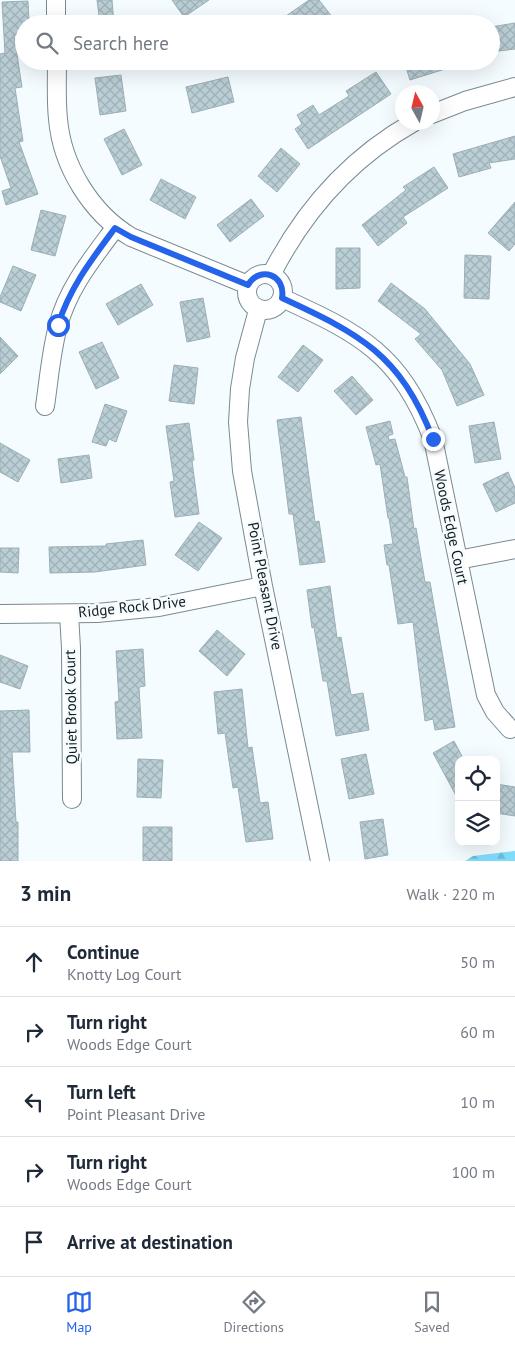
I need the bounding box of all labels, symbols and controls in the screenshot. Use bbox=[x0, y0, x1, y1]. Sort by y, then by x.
search box bbox=[15, 15, 500, 70]
icon: search bbox=[33, 29, 61, 57]
text: Search here bbox=[73, 31, 169, 55]
north arrow bbox=[395, 85, 440, 130]
route start bbox=[47, 314, 70, 337]
route end bbox=[422, 428, 445, 451]
street label: Woods Edge Court bbox=[430, 468, 473, 586]
street label: Point Pleasant Drive bbox=[244, 520, 287, 651]
street label: Ridge Rock Drive bbox=[77, 591, 187, 622]
street label: Quiet Brook Court bbox=[60, 650, 81, 764]
map controls bbox=[455, 756, 500, 846]
button: locate bbox=[455, 756, 500, 801]
button: layers bbox=[455, 801, 500, 846]
text: 3 min bbox=[20, 880, 71, 907]
text: Walk · 220 m bbox=[406, 884, 495, 904]
text: Continue bbox=[67, 940, 139, 964]
icon: ahead bbox=[20, 948, 48, 976]
text: 50 m bbox=[460, 952, 495, 972]
text: Knotty Log Court bbox=[67, 964, 182, 984]
text: Turn right bbox=[67, 1010, 147, 1034]
icon: right bbox=[20, 1018, 48, 1046]
text: 60 m bbox=[460, 1022, 495, 1042]
text: Woods Edge Court bbox=[67, 1034, 192, 1054]
text: Turn left bbox=[67, 1080, 136, 1104]
icon: left bbox=[20, 1088, 48, 1116]
text: 10 m bbox=[460, 1092, 495, 1112]
text: Point Pleasant Drive bbox=[67, 1104, 205, 1124]
text: Turn right bbox=[67, 1150, 147, 1174]
icon: right bbox=[20, 1158, 48, 1186]
text: 100 m bbox=[452, 1162, 495, 1182]
text: Woods Edge Court bbox=[67, 1174, 192, 1194]
icon: arrive bbox=[20, 1228, 48, 1256]
text: Arrive at destination bbox=[67, 1230, 233, 1254]
tab: Map bbox=[65, 1288, 93, 1336]
tab: Directions bbox=[223, 1288, 284, 1336]
tab: Saved bbox=[414, 1288, 450, 1336]

